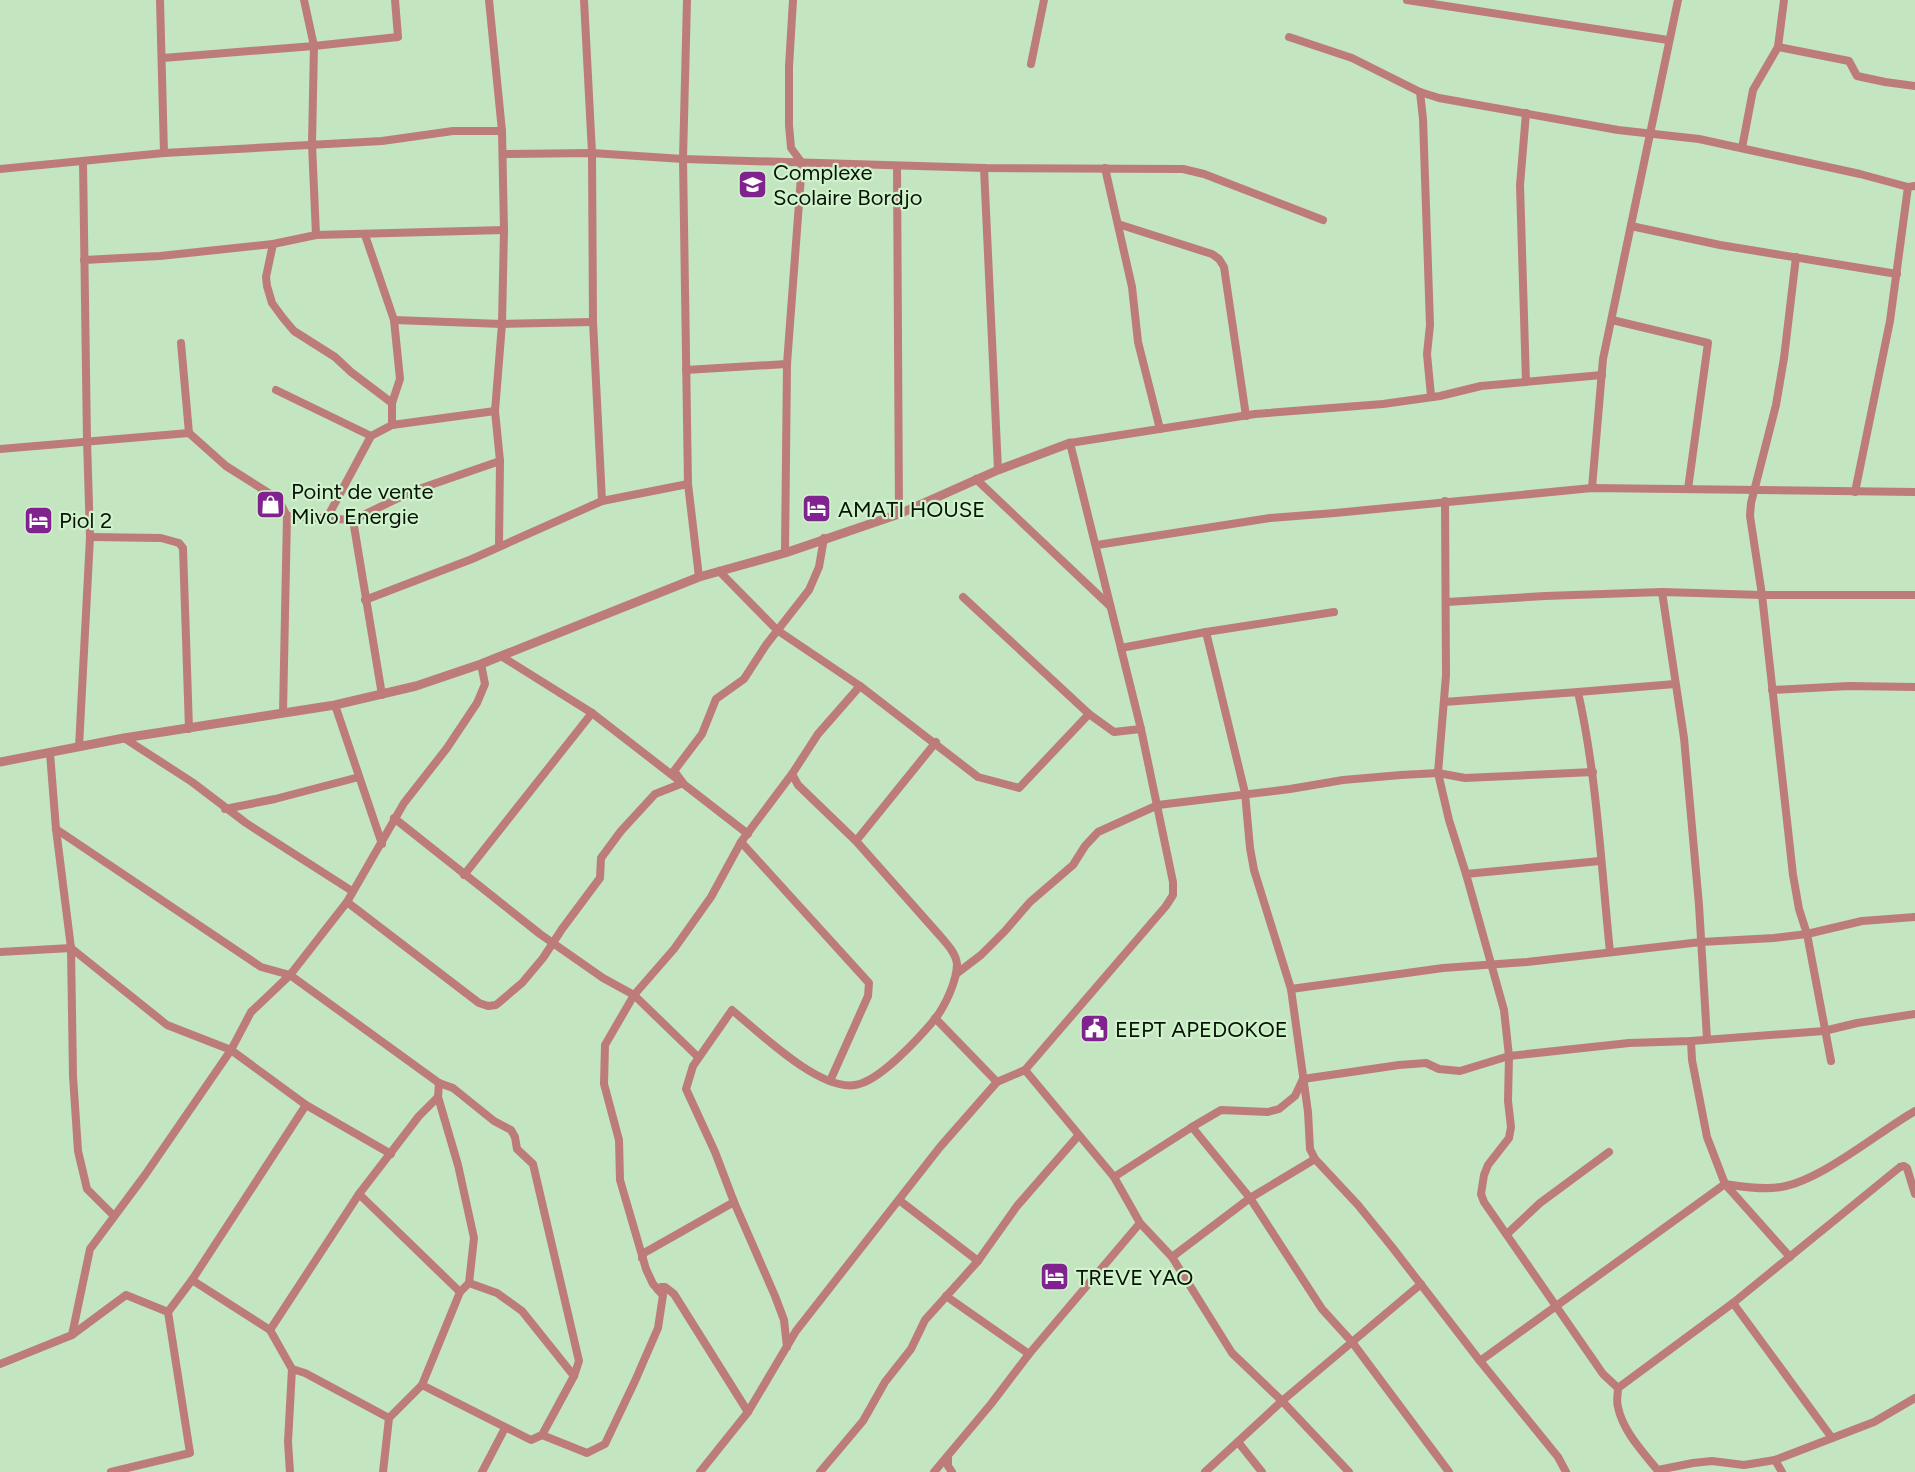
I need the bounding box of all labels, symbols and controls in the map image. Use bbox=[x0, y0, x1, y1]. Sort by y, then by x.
place label: Complexe Scolaire Bordjo bbox=[773, 159, 922, 211]
school or university icon: Complexe Scolaire Bordjo bbox=[736, 169, 768, 201]
place label: Point de vente Mivo Energie bbox=[291, 478, 434, 530]
shop icon: Point de vente Mivo Energie bbox=[254, 488, 286, 520]
hotel icon: AMATI HOUSE bbox=[801, 493, 833, 525]
place label: AMATI HOUSE bbox=[838, 496, 985, 523]
hotel icon: Piol 2 bbox=[22, 504, 54, 536]
place label: Piol 2 bbox=[59, 507, 112, 534]
public building icon: EEPT APEDOKOE bbox=[1078, 1013, 1110, 1045]
place label: EEPT APEDOKOE bbox=[1115, 1016, 1288, 1043]
hotel icon: TREVE YAO bbox=[1039, 1261, 1071, 1293]
place label: TREVE YAO bbox=[1076, 1264, 1193, 1291]

